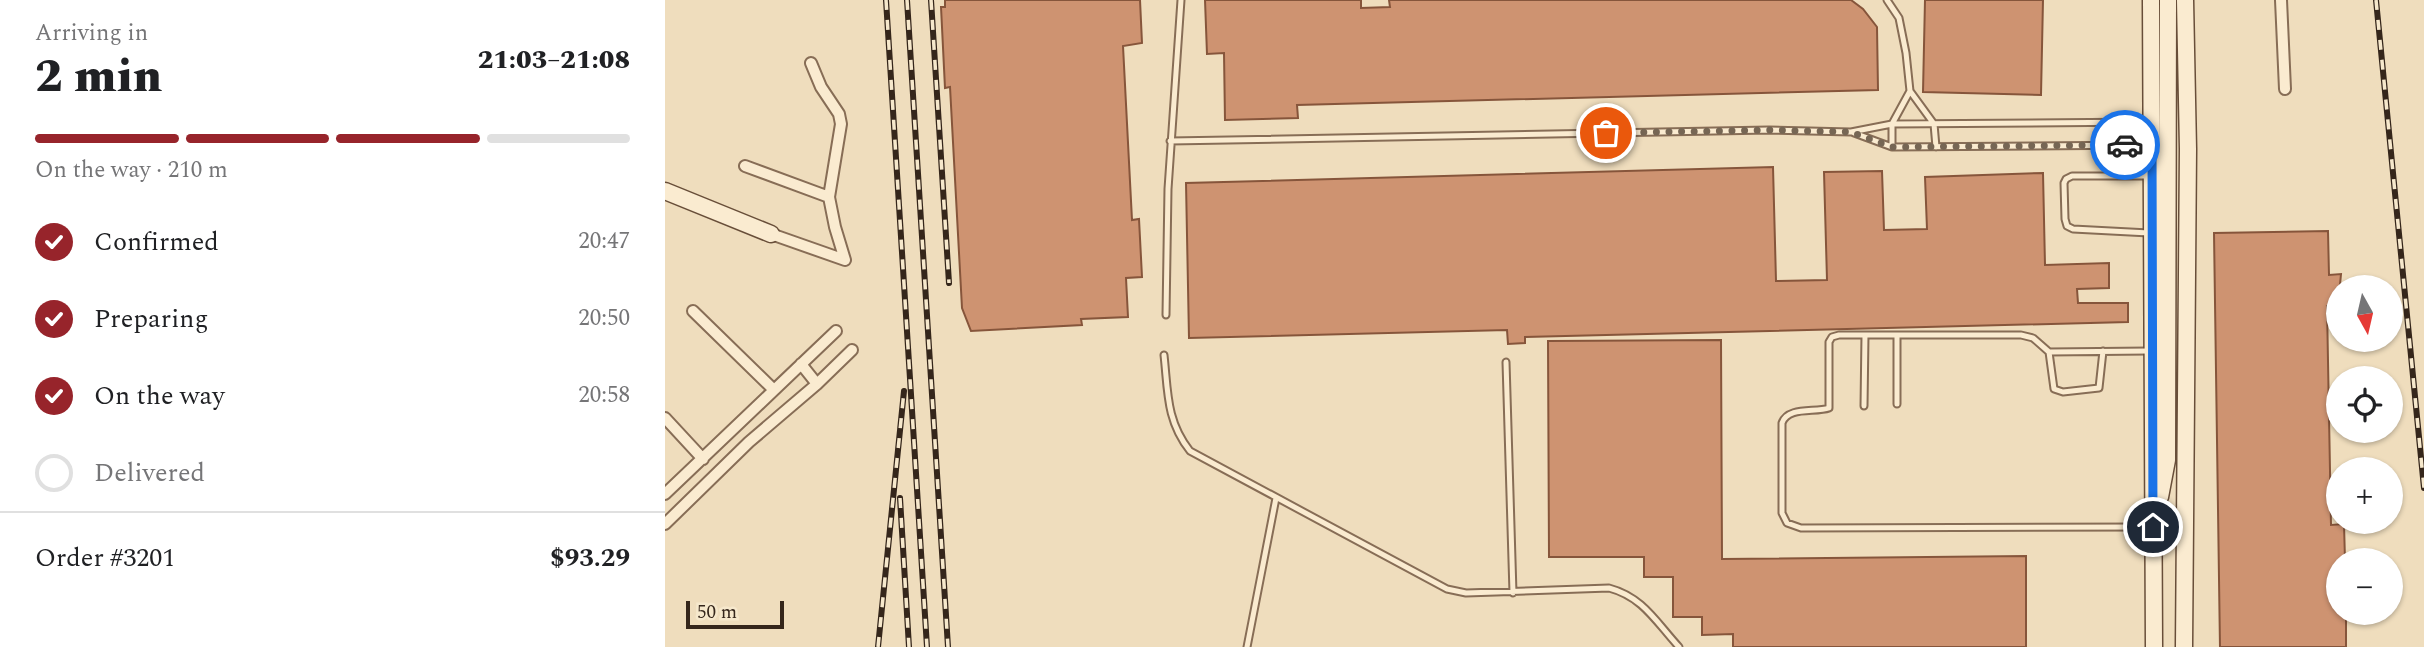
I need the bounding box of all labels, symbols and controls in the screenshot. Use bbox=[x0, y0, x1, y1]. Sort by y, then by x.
text: Arriving in bbox=[35, 16, 148, 51]
text: 21:03–21:08 bbox=[478, 40, 630, 80]
text: 2 min bbox=[35, 42, 162, 112]
pin bbox=[1576, 103, 1636, 163]
courier bbox=[2090, 110, 2160, 180]
icon: bag bbox=[1587, 114, 1625, 152]
icon: car bbox=[2106, 126, 2144, 164]
text: On the way · 210 m bbox=[35, 153, 228, 188]
text: Confirmed bbox=[94, 222, 219, 262]
icon: check bbox=[35, 223, 73, 261]
text: 20:47 bbox=[578, 224, 630, 259]
north arrow bbox=[2326, 275, 2403, 352]
map controls bbox=[2326, 275, 2403, 625]
text: Preparing bbox=[94, 299, 208, 339]
icon: check bbox=[35, 300, 73, 338]
text: 20:50 bbox=[578, 301, 630, 336]
button: locate bbox=[2326, 366, 2403, 443]
text: On the way bbox=[94, 376, 225, 416]
icon: check bbox=[35, 377, 73, 415]
text: 20:58 bbox=[578, 378, 630, 413]
text: Delivered bbox=[94, 453, 205, 493]
button: + bbox=[2326, 457, 2403, 534]
pin bbox=[2123, 497, 2183, 557]
icon: home bbox=[2134, 508, 2172, 546]
text: Order #3201 bbox=[35, 538, 175, 578]
text: $93.29 bbox=[550, 538, 630, 578]
button: − bbox=[2326, 548, 2403, 625]
scale bar bbox=[686, 598, 784, 630]
text: 50 m bbox=[697, 598, 737, 627]

